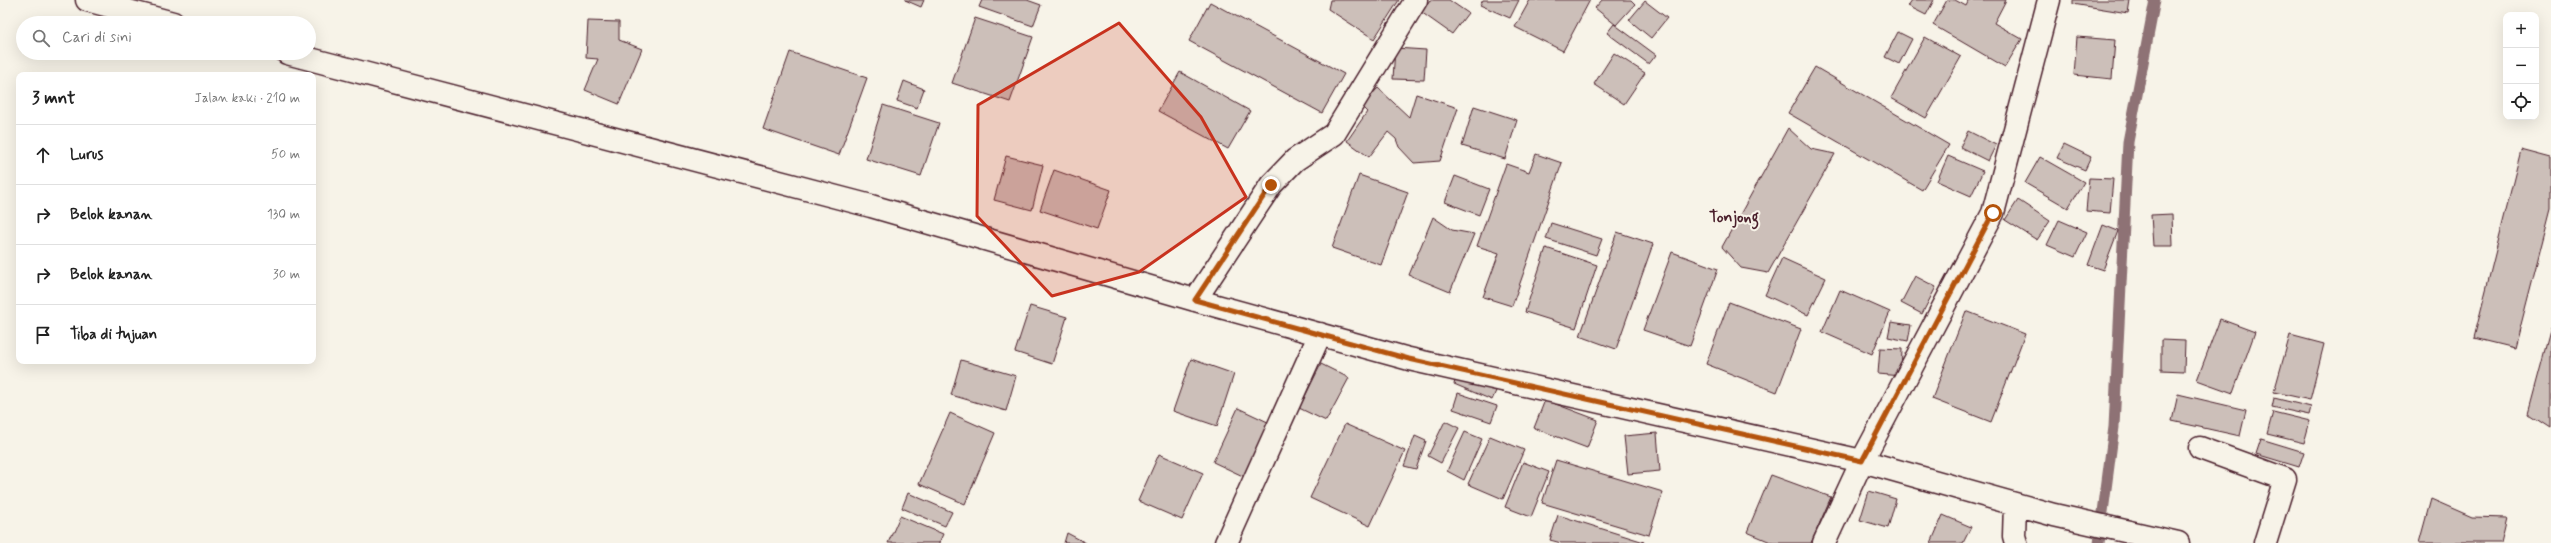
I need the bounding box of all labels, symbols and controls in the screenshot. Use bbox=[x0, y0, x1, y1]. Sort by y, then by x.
map controls bbox=[2503, 12, 2539, 120]
button: + bbox=[2503, 12, 2539, 48]
search box bbox=[16, 16, 316, 60]
icon: search bbox=[30, 27, 52, 49]
text: Cari di sini bbox=[62, 28, 132, 48]
button: − bbox=[2503, 48, 2539, 84]
button: locate bbox=[2503, 84, 2539, 120]
text: 3 mnt bbox=[32, 87, 75, 109]
text: Jalan kaki · 210 m bbox=[194, 90, 300, 107]
icon: ahead bbox=[32, 144, 54, 166]
text: Lurus bbox=[70, 145, 103, 165]
text: 50 m bbox=[271, 146, 300, 163]
route end bbox=[1262, 176, 1280, 194]
icon: right bbox=[32, 204, 54, 226]
route start bbox=[1984, 204, 2002, 222]
text: Belok kanan bbox=[70, 205, 153, 225]
text: 130 m bbox=[267, 206, 300, 223]
district label: Tonjong bbox=[1709, 207, 1759, 230]
icon: right bbox=[32, 264, 54, 286]
text: Belok kanan bbox=[70, 265, 153, 285]
text: 30 m bbox=[273, 266, 300, 283]
icon: arrive bbox=[32, 324, 54, 346]
text: Tiba di tujuan bbox=[70, 325, 157, 345]

